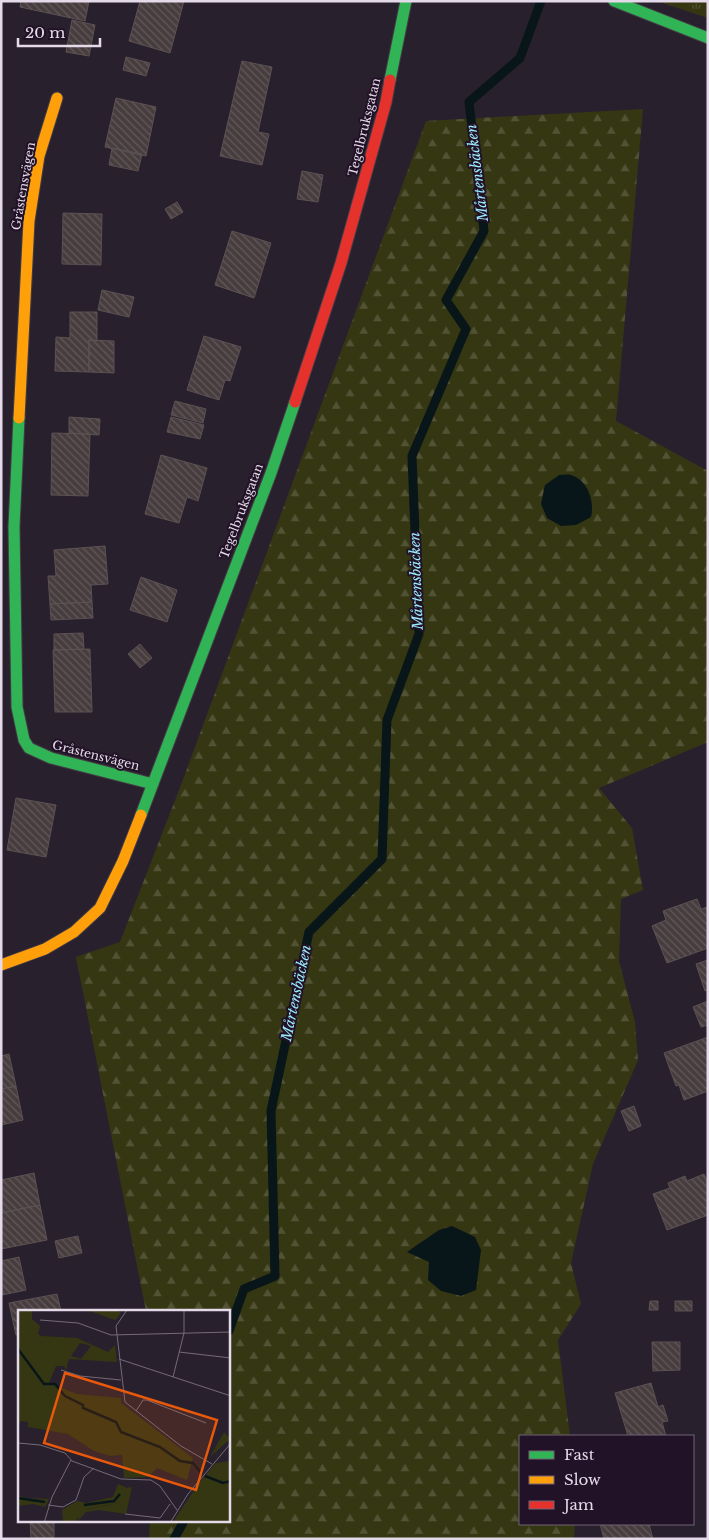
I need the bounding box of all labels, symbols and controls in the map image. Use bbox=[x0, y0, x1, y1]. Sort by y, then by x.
scale bar bbox=[18, 15, 100, 47]
text: 20 m bbox=[25, 23, 65, 42]
street label: Tegelbruksgatan bbox=[345, 76, 383, 178]
water label: Mårtensbäcken bbox=[462, 123, 492, 224]
street label: Gråstensvägen bbox=[8, 141, 38, 231]
street label: Tegelbruksgatan bbox=[216, 461, 266, 561]
water label: Mårtensbäcken bbox=[405, 532, 427, 631]
street label: Gråstensvägen bbox=[51, 737, 141, 773]
water label: Mårtensbäcken bbox=[277, 943, 315, 1044]
inset map bbox=[18, 1310, 230, 1522]
legend bbox=[519, 1435, 694, 1525]
text: Fast bbox=[564, 1445, 595, 1464]
text: Slow bbox=[564, 1470, 601, 1489]
text: Jam bbox=[562, 1495, 594, 1514]

